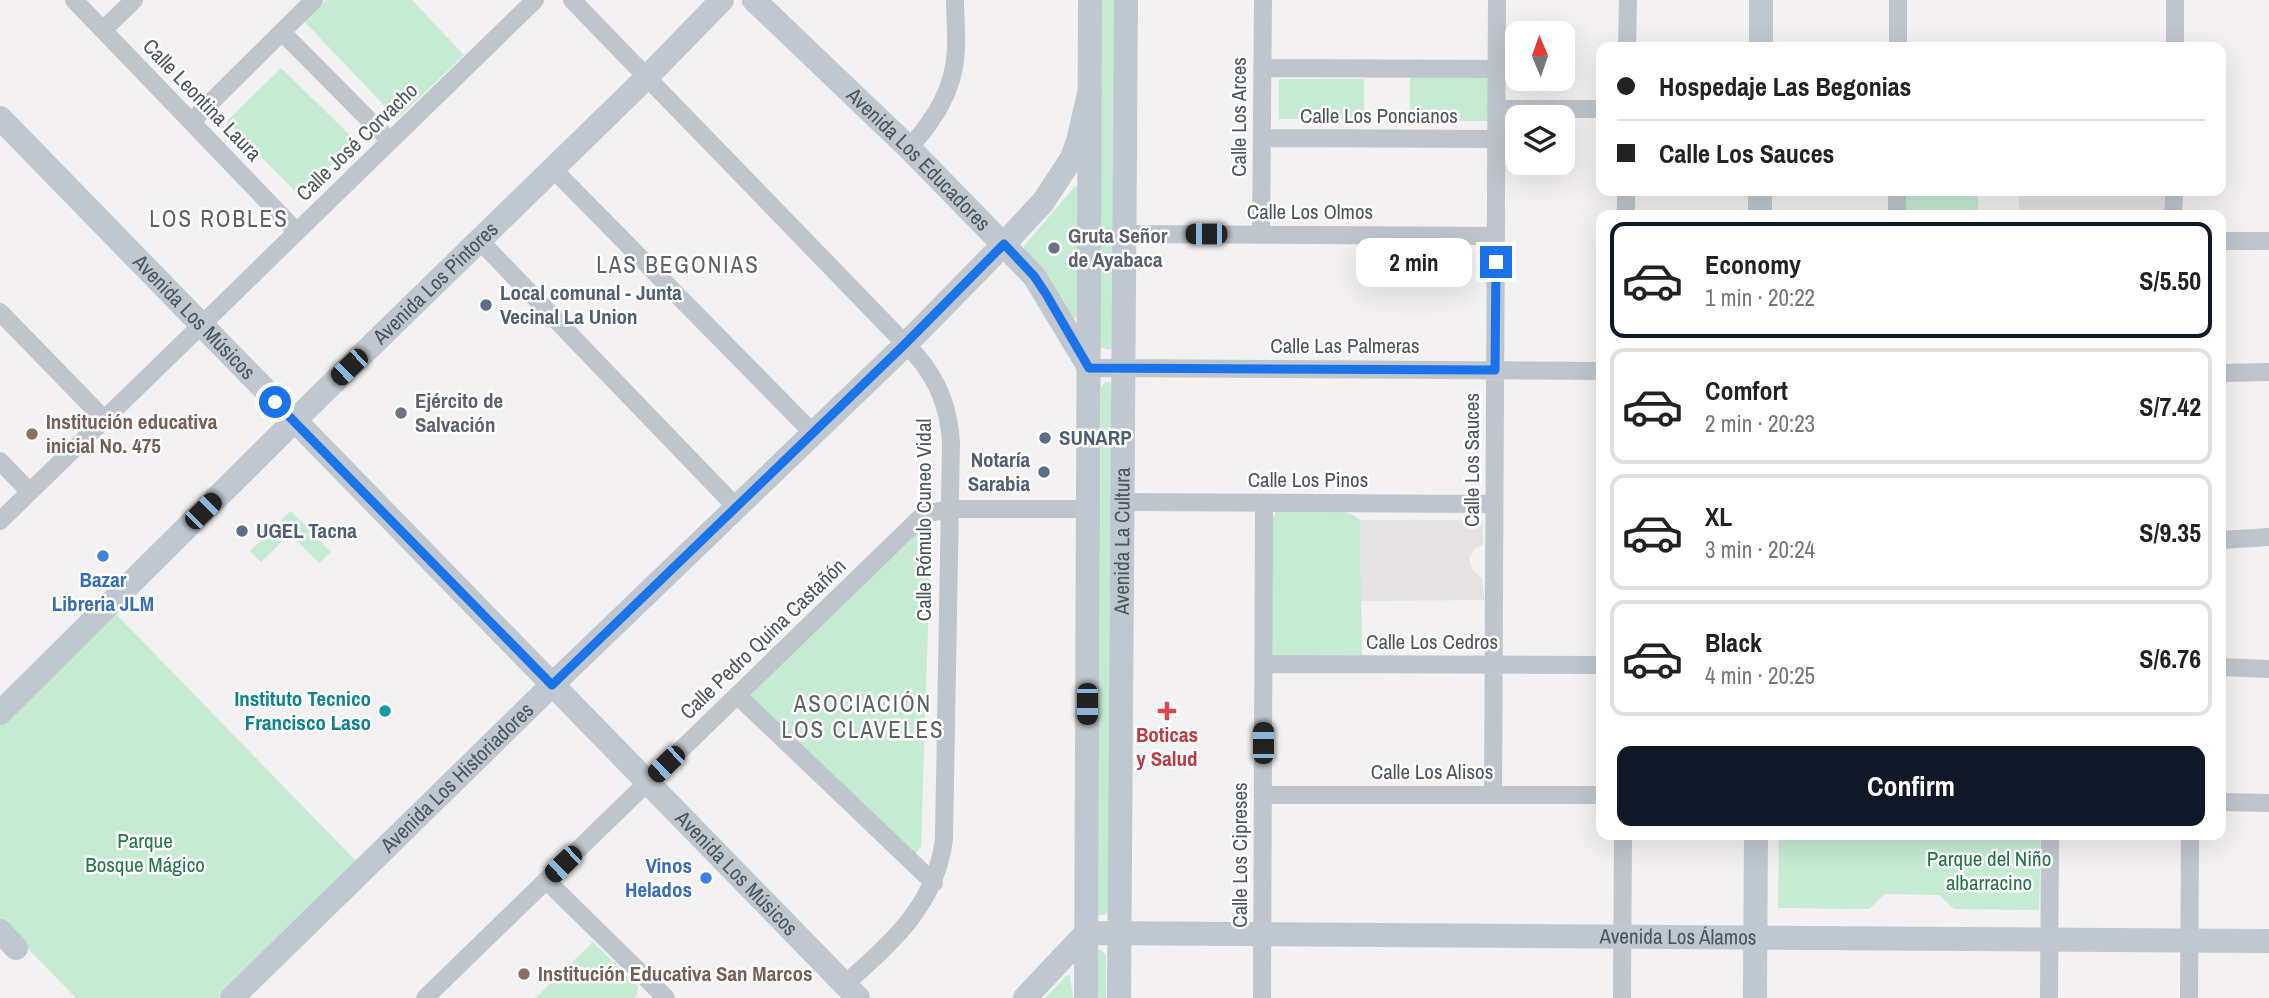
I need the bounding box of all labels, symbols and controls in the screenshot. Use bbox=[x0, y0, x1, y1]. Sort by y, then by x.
north arrow bbox=[1505, 21, 1575, 91]
map controls bbox=[1505, 21, 1575, 175]
street label: Calle Leontina Laura bbox=[136, 32, 269, 168]
street label: Calle Los Arces bbox=[1224, 57, 1253, 177]
text: Hospedaje Las Begonias bbox=[1659, 69, 1911, 104]
street label: Calle José Corvacho bbox=[289, 76, 424, 207]
street label: Avenida Los Educadores bbox=[840, 80, 997, 237]
street label: Calle Los Poncianos bbox=[1300, 101, 1458, 130]
button: layers bbox=[1505, 105, 1575, 175]
text: Calle Los Sauces bbox=[1659, 136, 1834, 171]
street label: Calle Los Olmos bbox=[1247, 197, 1373, 226]
district label: LOS ROBLES bbox=[149, 203, 289, 234]
street label: Avenida Los Pintores bbox=[365, 215, 504, 351]
place label: Gruta Señor de Ayabaca bbox=[1068, 221, 1168, 274]
car bbox=[1186, 224, 1228, 245]
callout: 2 min bbox=[1356, 238, 1472, 286]
marker: Gruta Señor de Ayabaca bbox=[1046, 240, 1062, 256]
route end bbox=[1480, 246, 1512, 278]
street label: Avenida Los Músicos bbox=[126, 247, 262, 386]
text: 2 min bbox=[1389, 247, 1439, 278]
text: Economy bbox=[1705, 247, 1801, 282]
district label: LAS BEGONIAS bbox=[596, 249, 760, 280]
icon: car bbox=[1621, 249, 1684, 312]
text: S/5.50 bbox=[2139, 263, 2201, 298]
place label: Local comunal - Junta Vecinal La Union bbox=[500, 278, 682, 331]
text: 1 min · 20:22 bbox=[1705, 282, 1815, 313]
marker: Local comunal - Junta Vecinal La Union bbox=[478, 297, 494, 313]
street label: Calle Las Palmeras bbox=[1270, 331, 1420, 360]
car bbox=[327, 345, 372, 389]
text: Comfort bbox=[1705, 373, 1788, 408]
icon: car bbox=[1621, 375, 1684, 438]
route start bbox=[259, 386, 291, 418]
place label: Ejército de Salvación bbox=[415, 386, 503, 439]
text: S/7.42 bbox=[2139, 389, 2201, 424]
street label: Calle Los Sauces bbox=[1457, 393, 1486, 527]
marker: Ejército de Salvación bbox=[393, 405, 409, 421]
place label: Institución educativa inicial No. 475 bbox=[46, 407, 218, 460]
text: 2 min · 20:23 bbox=[1705, 408, 1815, 439]
street label: Calle Rómulo Cuneo Vidal bbox=[909, 419, 938, 621]
place label: SUNARP bbox=[1059, 423, 1132, 452]
marker: Institución educativa inicial No. 475 bbox=[24, 426, 40, 442]
marker: SUNARP bbox=[1037, 430, 1053, 446]
place label: Notaría Sarabia bbox=[968, 445, 1030, 498]
marker: Notaría Sarabia bbox=[1036, 464, 1052, 480]
street label: Calle Los Pinos bbox=[1248, 465, 1368, 494]
street label: Avenida La Cultura bbox=[1107, 467, 1137, 616]
car bbox=[181, 489, 226, 533]
text: XL bbox=[1705, 499, 1732, 534]
icon: car bbox=[1621, 501, 1684, 564]
text: S/9.35 bbox=[2139, 515, 2201, 550]
place label: UGEL Tacna bbox=[256, 516, 357, 545]
marker: UGEL Tacna bbox=[234, 523, 250, 539]
text: 3 min · 20:24 bbox=[1705, 534, 1815, 565]
marker: Bazar Libreria JLM bbox=[95, 548, 111, 564]
street label: Calle Pedro Quina Castañón bbox=[673, 552, 852, 726]
place label: Bazar Libreria JLM bbox=[52, 565, 154, 618]
text: Black bbox=[1705, 625, 1762, 660]
street label: Calle Los Cedros bbox=[1366, 627, 1498, 656]
icon: car bbox=[1621, 627, 1684, 690]
text: S/6.76 bbox=[2139, 641, 2201, 676]
text: 4 min · 20:25 bbox=[1705, 660, 1815, 691]
car bbox=[1077, 683, 1098, 725]
place label: Instituto Tecnico Francisco Laso bbox=[234, 684, 371, 737]
district label: ASOCIACIÓN LOS CLAVELES bbox=[781, 688, 945, 745]
street label: Avenida Los Historiadores bbox=[373, 696, 540, 860]
marker: Instituto Tecnico Francisco Laso bbox=[377, 703, 393, 719]
marker: Boticas y Salud bbox=[1159, 703, 1175, 719]
place label: Boticas y Salud bbox=[1136, 720, 1198, 773]
car bbox=[1253, 722, 1274, 764]
car bbox=[644, 742, 689, 786]
button: Confirm bbox=[1617, 746, 2205, 826]
street label: Calle Los Alisos bbox=[1371, 757, 1493, 786]
street label: Calle Los Cipreses bbox=[1225, 782, 1254, 928]
street label: Avenida Los Músicos bbox=[668, 803, 805, 942]
park label: Parque Bosque Mágico bbox=[85, 826, 205, 879]
car bbox=[541, 842, 586, 886]
park label: Parque del Niño albarracino bbox=[1927, 844, 2051, 897]
place label: Vinos Helados bbox=[625, 851, 692, 904]
marker: Vinos Helados bbox=[698, 870, 714, 886]
street label: Avenida Los Álamos bbox=[1598, 921, 1756, 952]
place label: Institución Educativa San Marcos bbox=[538, 959, 813, 988]
marker: Institución Educativa San Marcos bbox=[516, 966, 532, 982]

